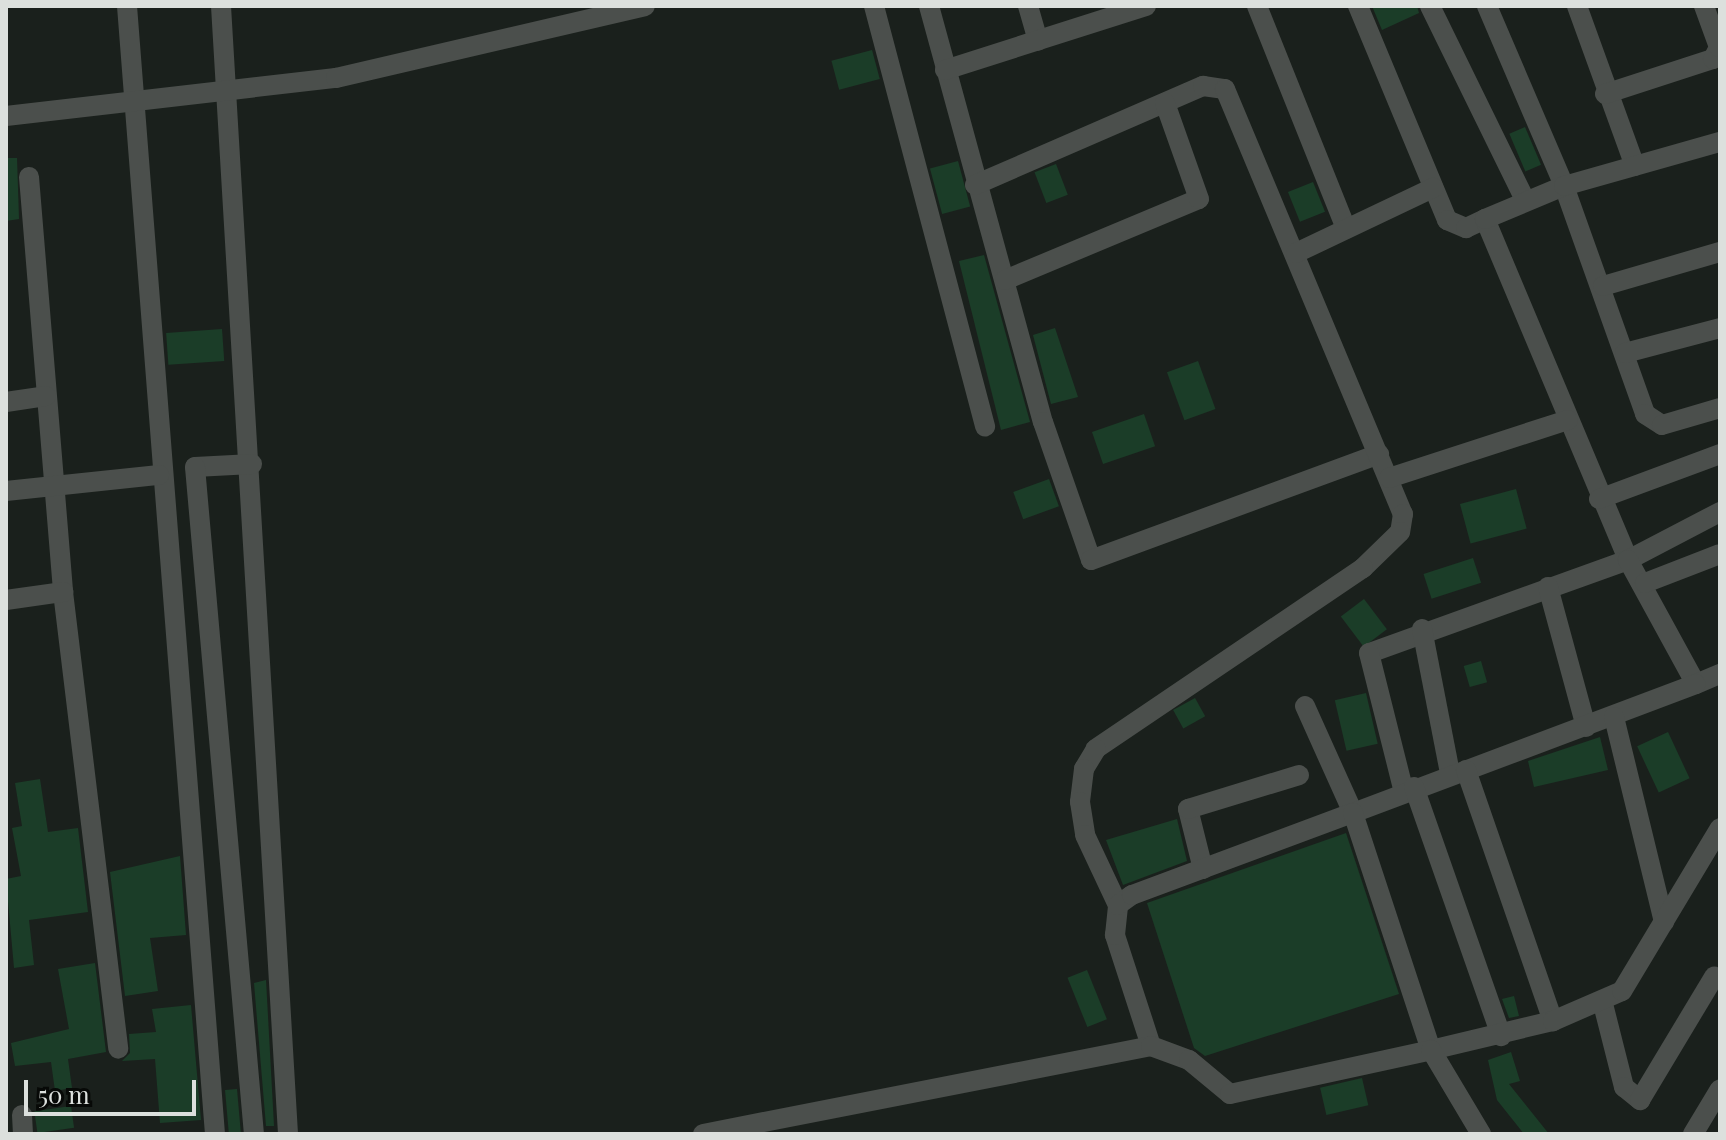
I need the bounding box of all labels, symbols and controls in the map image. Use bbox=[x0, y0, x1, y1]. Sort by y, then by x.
scale bar bbox=[28, 1064, 200, 1114]
text: 50 m bbox=[38, 1078, 90, 1110]

